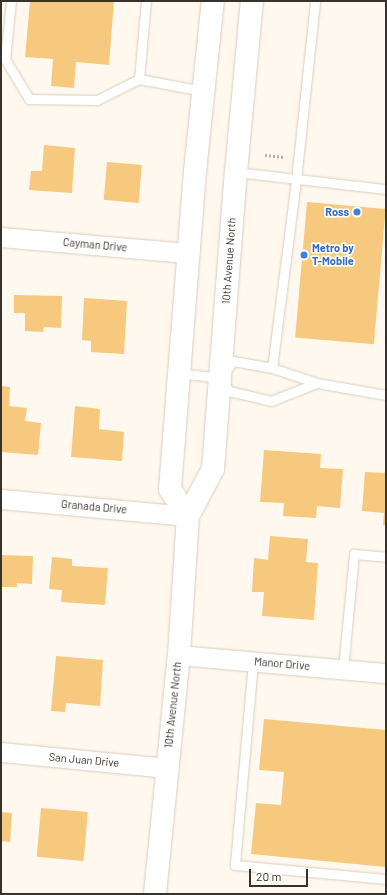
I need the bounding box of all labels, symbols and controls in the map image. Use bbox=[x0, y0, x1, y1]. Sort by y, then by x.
place label: Ross bbox=[325, 205, 349, 219]
marker: Ross bbox=[352, 207, 362, 217]
street label: 10th Avenue North bbox=[219, 217, 239, 305]
street label: Cayman Drive bbox=[62, 236, 128, 254]
place label: Metro by T-Mobile bbox=[312, 242, 354, 268]
marker: Metro by T-Mobile bbox=[299, 250, 309, 260]
street label: Granada Drive bbox=[60, 498, 128, 516]
street label: Manor Drive bbox=[254, 655, 310, 673]
street label: 10th Avenue North bbox=[162, 661, 184, 749]
street label: San Juan Drive bbox=[48, 750, 120, 770]
scale bar bbox=[251, 861, 310, 887]
text: 20 m bbox=[256, 869, 282, 883]

